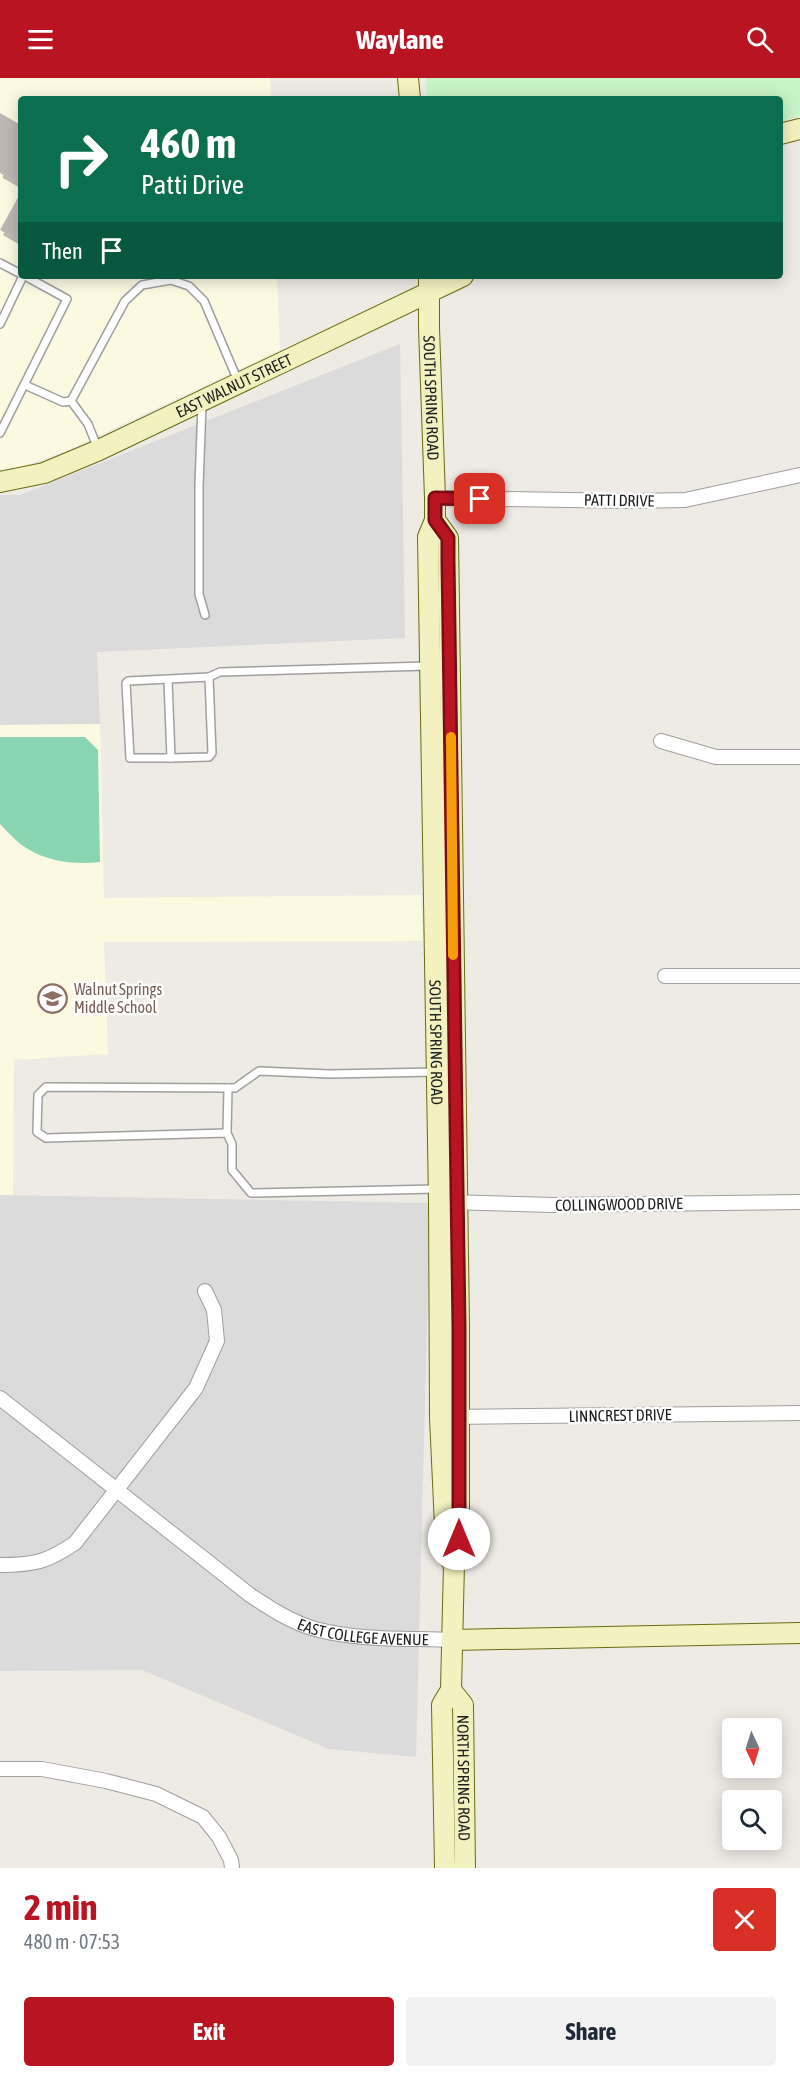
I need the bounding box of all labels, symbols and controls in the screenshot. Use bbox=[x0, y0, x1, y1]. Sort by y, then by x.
icon: menu bbox=[24, 23, 57, 56]
icon: search bbox=[743, 23, 776, 56]
text: Waylane bbox=[356, 24, 444, 55]
text: 460 m bbox=[141, 119, 236, 167]
icon: right bbox=[42, 120, 120, 198]
text: Patti Drive bbox=[141, 169, 244, 200]
icon: arrive bbox=[95, 234, 128, 267]
text: Then bbox=[42, 238, 83, 264]
street label: SOUTH SPRING ROAD bbox=[420, 335, 443, 461]
street label: EAST WALNUT STREET bbox=[173, 350, 295, 421]
pin bbox=[454, 473, 505, 524]
icon: arrive bbox=[463, 482, 496, 515]
street label: PATTI DRIVE bbox=[584, 490, 655, 510]
place label: Walnut Springs Middle School bbox=[74, 980, 162, 1016]
street label: SOUTH SPRING ROAD bbox=[426, 980, 446, 1105]
school or university icon: Walnut Springs Middle School bbox=[37, 982, 69, 1014]
street label: COLLINGWOOD DRIVE bbox=[555, 1194, 683, 1214]
street label: LINNCREST DRIVE bbox=[568, 1405, 672, 1425]
position arrow bbox=[427, 1507, 491, 1571]
street label: EAST COLLEGE AVENUE bbox=[295, 1615, 429, 1648]
street label: NORTH SPRING ROAD bbox=[454, 1715, 474, 1841]
north arrow bbox=[722, 1718, 782, 1778]
map controls bbox=[722, 1718, 782, 1850]
button: search bbox=[722, 1790, 782, 1850]
text: 2 min bbox=[24, 1886, 98, 1928]
button: close bbox=[713, 1888, 776, 1951]
text: 480 m · 07:53 bbox=[24, 1930, 120, 1953]
button: Exit bbox=[24, 1997, 394, 2066]
button: Share bbox=[406, 1997, 776, 2066]

